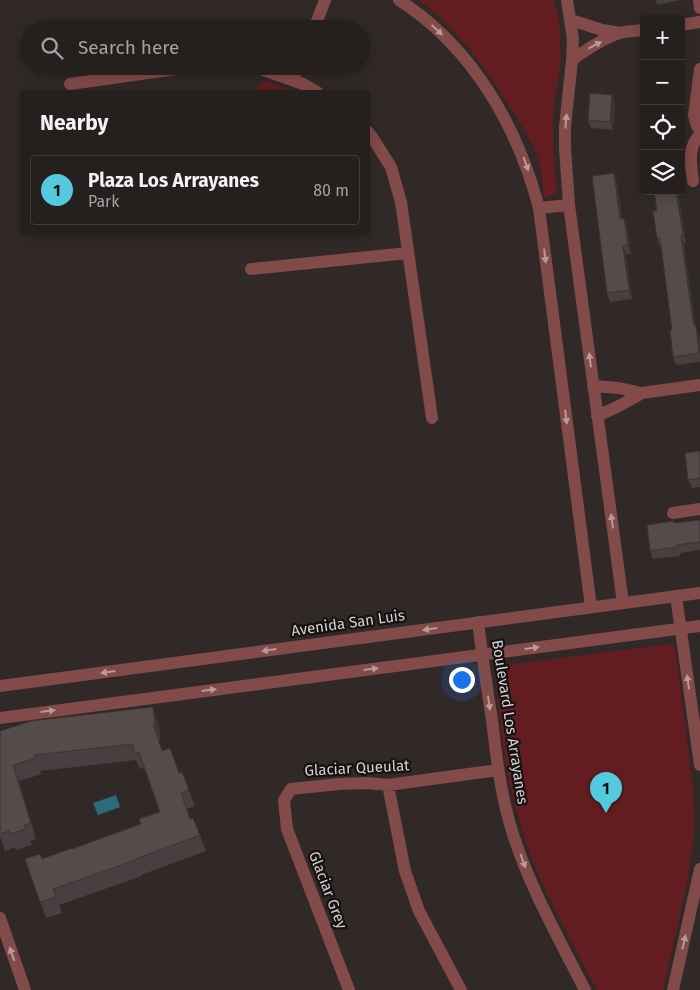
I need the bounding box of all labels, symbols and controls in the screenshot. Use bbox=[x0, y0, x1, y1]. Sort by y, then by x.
map controls bbox=[640, 15, 685, 195]
button: + bbox=[640, 15, 685, 60]
search box bbox=[20, 20, 370, 75]
one-way arrow bbox=[431, 24, 443, 36]
icon: search bbox=[38, 34, 66, 62]
text: Search here bbox=[78, 36, 179, 59]
one-way arrow bbox=[588, 41, 603, 49]
button: − bbox=[640, 60, 685, 105]
button: locate bbox=[640, 105, 685, 150]
text: Nearby bbox=[40, 110, 108, 136]
one-way arrow bbox=[562, 113, 570, 129]
button: layers bbox=[640, 150, 685, 195]
one-way arrow bbox=[523, 157, 530, 172]
text: Plaza Los Arrayanes bbox=[88, 169, 259, 192]
text: 1 bbox=[53, 181, 61, 200]
text: 80 m bbox=[313, 181, 349, 200]
text: Park bbox=[88, 192, 120, 211]
one-way arrow bbox=[541, 248, 549, 264]
one-way arrow bbox=[586, 352, 594, 368]
one-way arrow bbox=[562, 409, 570, 425]
one-way arrow bbox=[608, 513, 616, 529]
street label: Avenida San Luis bbox=[290, 606, 406, 640]
one-way arrow bbox=[421, 625, 437, 633]
street label: Boulevard Los Arrayanes bbox=[488, 638, 532, 806]
one-way arrow bbox=[524, 644, 540, 652]
one-way arrow bbox=[260, 647, 276, 655]
one-way arrow bbox=[363, 665, 379, 673]
your location bbox=[449, 667, 475, 693]
one-way arrow bbox=[99, 668, 115, 676]
one-way arrow bbox=[684, 673, 692, 689]
one-way arrow bbox=[202, 686, 218, 694]
one-way arrow bbox=[485, 695, 493, 711]
one-way arrow bbox=[41, 707, 57, 715]
street label: Glaciar Queulat bbox=[304, 756, 411, 780]
pin: 1 bbox=[590, 772, 622, 813]
street label: Glaciar Grey bbox=[305, 849, 351, 932]
one-way arrow bbox=[520, 854, 527, 869]
one-way arrow bbox=[680, 935, 688, 950]
one-way arrow bbox=[8, 946, 16, 961]

